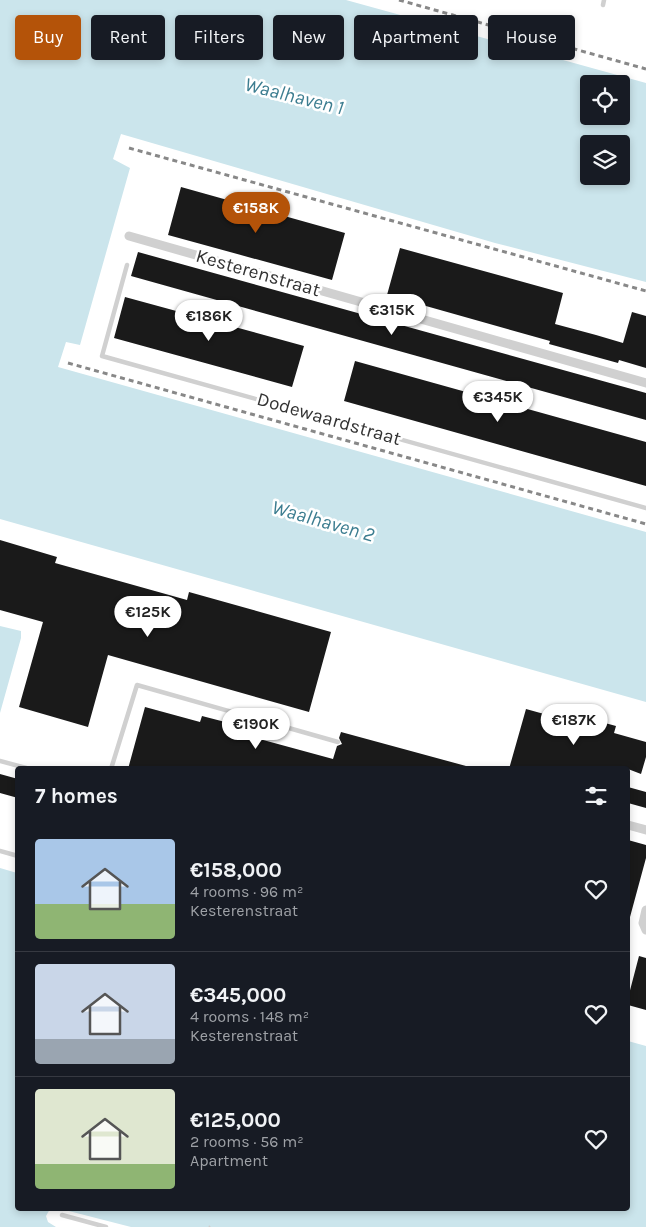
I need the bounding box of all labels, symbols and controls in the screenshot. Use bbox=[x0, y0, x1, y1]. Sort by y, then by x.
chip: Buy bbox=[15, 15, 81, 60]
chip: Rent bbox=[91, 15, 165, 60]
chip: Filters bbox=[175, 15, 263, 60]
chip: New bbox=[273, 15, 344, 60]
chip: Apartment bbox=[354, 15, 478, 60]
chip: House bbox=[488, 15, 575, 60]
water label: Waalhaven 1 bbox=[242, 73, 346, 119]
map controls bbox=[580, 75, 630, 185]
button: locate bbox=[580, 75, 630, 125]
button: layers bbox=[580, 135, 630, 185]
pin: €158K bbox=[221, 192, 291, 234]
text: €158K bbox=[233, 198, 279, 217]
street label: Kesterenstraat bbox=[193, 245, 323, 301]
pin: €315K bbox=[357, 294, 427, 336]
pin: €186K bbox=[174, 300, 244, 342]
text: €315K bbox=[369, 300, 415, 319]
text: €186K bbox=[186, 306, 232, 325]
pin: €345K bbox=[463, 380, 533, 423]
text: €345K bbox=[473, 387, 523, 406]
street label: Dodewaardstraat bbox=[254, 388, 404, 450]
water label: Waalhaven 2 bbox=[269, 495, 377, 547]
pin: €125K bbox=[113, 596, 183, 638]
text: €125K bbox=[125, 602, 171, 621]
pin: €187K bbox=[539, 704, 609, 746]
pin: €190K bbox=[221, 708, 291, 750]
text: €187K bbox=[552, 710, 596, 729]
text: €190K bbox=[233, 714, 279, 733]
icon: filters bbox=[582, 782, 610, 810]
text: 7 homes bbox=[35, 784, 118, 808]
text: €158,000 bbox=[190, 858, 282, 882]
icon: home bbox=[75, 859, 135, 919]
icon: heart bbox=[582, 875, 610, 903]
text: 4 rooms · 96 m² bbox=[190, 882, 303, 901]
text: Kesterenstraat bbox=[190, 901, 298, 920]
text: €345,000 bbox=[190, 983, 286, 1007]
icon: home bbox=[75, 984, 135, 1044]
icon: heart bbox=[582, 1000, 610, 1028]
text: 4 rooms · 148 m² bbox=[190, 1007, 309, 1026]
text: Kesterenstraat bbox=[190, 1026, 298, 1045]
text: €125,000 bbox=[190, 1108, 281, 1132]
icon: home bbox=[75, 1109, 135, 1169]
icon: heart bbox=[582, 1125, 610, 1153]
text: 2 rooms · 56 m² bbox=[190, 1132, 304, 1151]
text: Apartment bbox=[190, 1151, 268, 1170]

